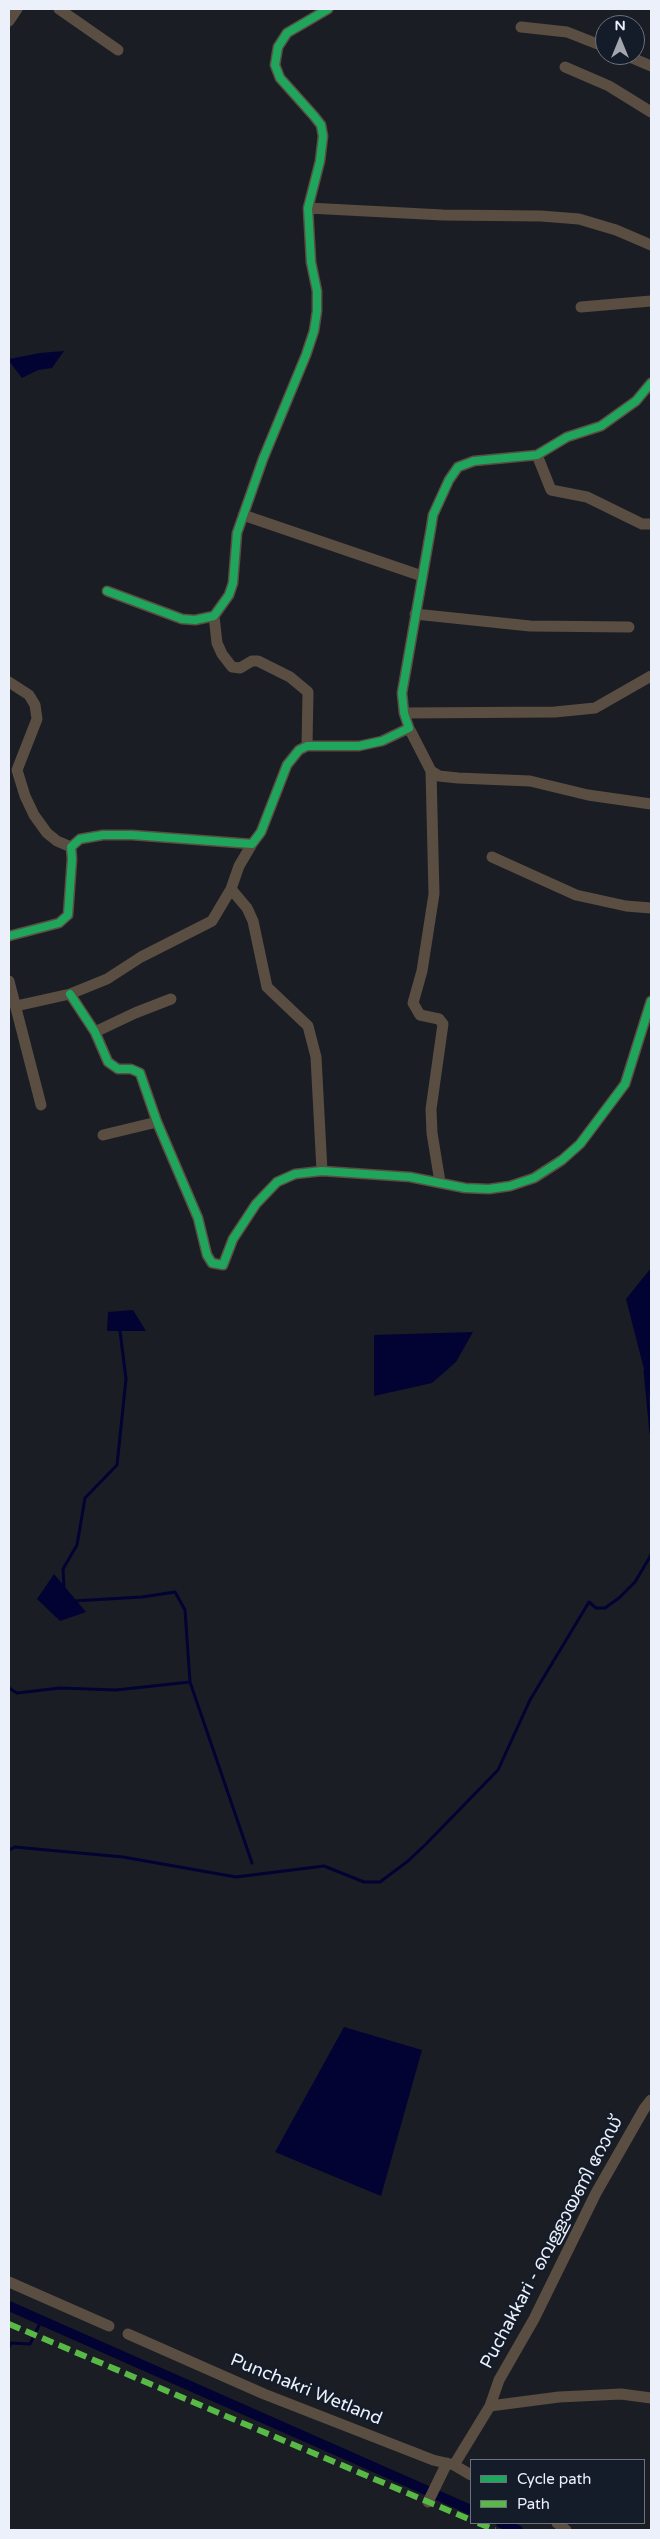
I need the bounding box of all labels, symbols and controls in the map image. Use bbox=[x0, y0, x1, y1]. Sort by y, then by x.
north arrow bbox=[595, 15, 645, 65]
text: N bbox=[614, 17, 626, 34]
street label: Puchakkari - വെള്ളായണി റോഡ് bbox=[476, 2113, 628, 2373]
street label: Punchakri Wetland bbox=[227, 2350, 385, 2430]
legend bbox=[470, 2459, 645, 2524]
text: Cycle path bbox=[517, 2470, 591, 2488]
text: Path bbox=[517, 2495, 550, 2513]

